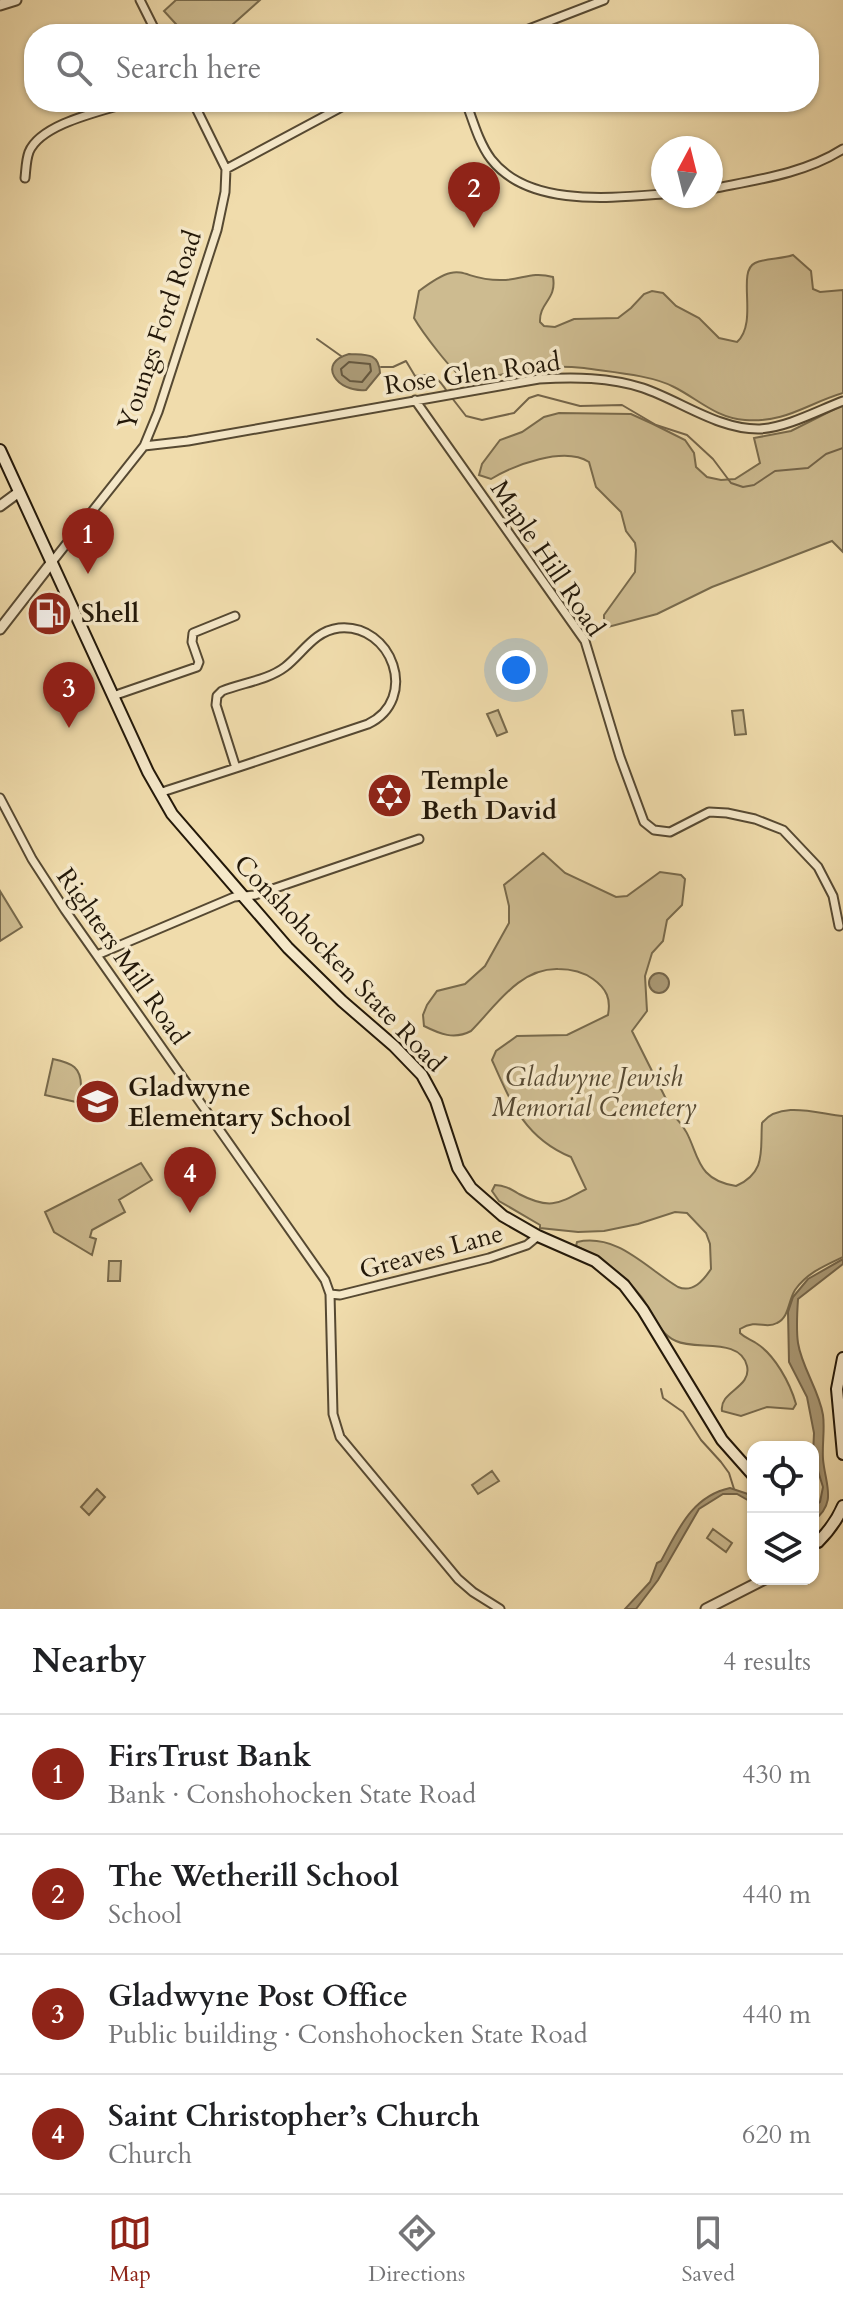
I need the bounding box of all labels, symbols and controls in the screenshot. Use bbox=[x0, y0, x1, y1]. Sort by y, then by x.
search box bbox=[24, 24, 819, 112]
icon: search bbox=[52, 46, 96, 90]
text: Search here bbox=[116, 48, 261, 89]
north arrow bbox=[651, 136, 723, 208]
pin: 2 bbox=[448, 162, 500, 228]
street label: Youngs Ford Road bbox=[109, 225, 210, 435]
street label: Rose Glen Road bbox=[382, 344, 563, 403]
street label: Maple Hill Road bbox=[482, 473, 613, 643]
pin: 1 bbox=[62, 508, 114, 574]
fuel station icon: Shell bbox=[26, 589, 74, 637]
place label: Shell bbox=[81, 596, 139, 631]
your location bbox=[496, 650, 536, 690]
pin: 3 bbox=[43, 662, 95, 728]
place label: Temple Beth David bbox=[421, 763, 557, 828]
synagogue icon: Temple Beth David bbox=[366, 771, 414, 819]
street label: Conshohocken State Road bbox=[226, 847, 453, 1080]
street label: Righters Mill Road bbox=[48, 861, 197, 1052]
park label: Gladwyne Jewish Memorial Cemetery bbox=[491, 1060, 697, 1125]
place label: Gladwyne Elementary School bbox=[128, 1070, 352, 1135]
school or university icon: Gladwyne Elementary School bbox=[73, 1078, 121, 1126]
pin: 4 bbox=[164, 1147, 216, 1213]
street label: Greaves Lane bbox=[355, 1216, 507, 1287]
map controls bbox=[747, 1441, 819, 1585]
button: locate bbox=[747, 1441, 819, 1513]
button: layers bbox=[747, 1513, 819, 1585]
text: Nearby bbox=[32, 1638, 147, 1684]
text: 4 results bbox=[723, 1644, 811, 1679]
text: FirsTrust Bank bbox=[108, 1736, 311, 1777]
text: 1 bbox=[51, 1757, 65, 1792]
text: 430 m bbox=[742, 1757, 811, 1792]
text: Bank · Conshohocken State Road bbox=[108, 1777, 476, 1812]
text: The Wetherill School bbox=[108, 1856, 399, 1897]
text: 2 bbox=[51, 1877, 65, 1912]
text: 440 m bbox=[742, 1877, 811, 1912]
text: School bbox=[108, 1897, 182, 1932]
text: Gladwyne Post Office bbox=[108, 1976, 408, 2017]
text: 3 bbox=[51, 1997, 65, 2032]
text: 440 m bbox=[742, 1997, 811, 2032]
text: Public building · Conshohocken State Road bbox=[108, 2017, 588, 2052]
text: Saint Christopher’s Church bbox=[108, 2096, 480, 2137]
text: 4 bbox=[51, 2117, 65, 2152]
text: 620 m bbox=[742, 2117, 811, 2152]
text: Church bbox=[108, 2137, 192, 2172]
tab: Map bbox=[108, 2211, 152, 2289]
tab: Directions bbox=[368, 2211, 465, 2289]
tab: Saved bbox=[682, 2211, 735, 2289]

